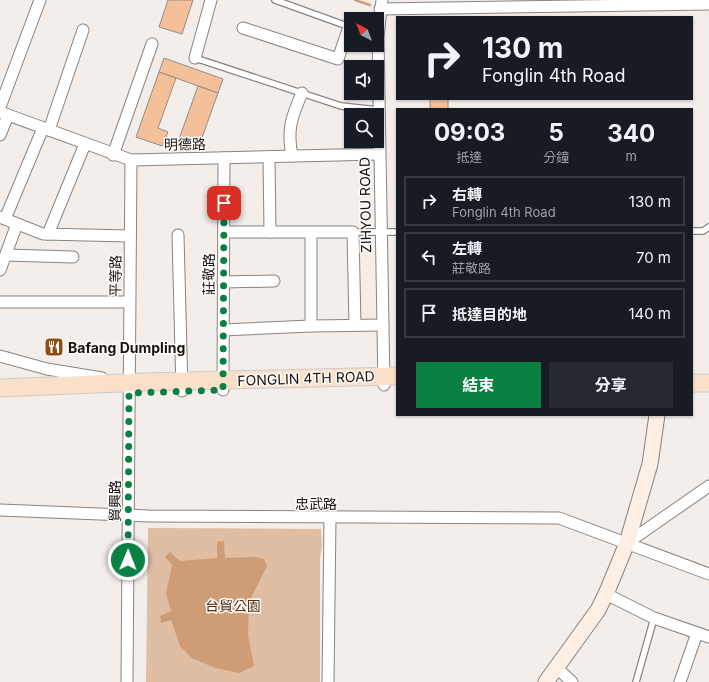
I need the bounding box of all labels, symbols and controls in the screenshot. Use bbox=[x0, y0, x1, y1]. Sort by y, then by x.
north arrow bbox=[344, 12, 384, 52]
map controls bbox=[344, 12, 384, 148]
text: 130 m bbox=[482, 31, 563, 65]
icon: right bbox=[416, 32, 468, 84]
button: sound bbox=[344, 60, 384, 100]
text: Fonglin 4th Road bbox=[482, 65, 625, 86]
button: search bbox=[344, 108, 384, 148]
text: 09:03 bbox=[434, 118, 505, 147]
text: 5 bbox=[549, 118, 564, 147]
text: 340 bbox=[607, 119, 655, 148]
street label: 明德路 bbox=[164, 135, 206, 153]
text: m bbox=[625, 148, 637, 164]
text: 抵達 bbox=[457, 149, 483, 165]
text: 分鐘 bbox=[543, 149, 569, 165]
street label: ZIHYOU ROAD bbox=[356, 157, 374, 253]
text: 右轉 bbox=[452, 185, 482, 204]
pin bbox=[207, 186, 241, 220]
icon: right bbox=[418, 190, 440, 212]
icon: arrive bbox=[213, 192, 235, 214]
text: 130 m bbox=[629, 192, 671, 211]
text: Fonglin 4th Road bbox=[452, 204, 556, 220]
text: 左轉 bbox=[452, 239, 482, 258]
icon: left bbox=[418, 246, 440, 268]
text: 70 m bbox=[636, 248, 671, 267]
street label: 莊敬路 bbox=[200, 253, 217, 295]
street label: 平等路 bbox=[106, 255, 124, 297]
text: 莊敬路 bbox=[452, 260, 491, 276]
icon: arrive bbox=[418, 302, 440, 324]
text: 140 m bbox=[628, 304, 671, 323]
text: 抵達目的地 bbox=[452, 305, 527, 324]
restaurant icon: Bafang Dumpling bbox=[43, 336, 65, 358]
place label: Bafang Dumpling bbox=[68, 339, 185, 356]
button: 結束 bbox=[416, 362, 541, 408]
button: 分享 bbox=[549, 362, 673, 408]
street label: FONGLIN 4TH ROAD bbox=[237, 367, 375, 389]
street label: 貿興路 bbox=[106, 480, 123, 522]
street label: 忠武路 bbox=[295, 495, 337, 512]
position arrow bbox=[107, 539, 149, 581]
park label: 台貿公園 bbox=[205, 597, 261, 614]

